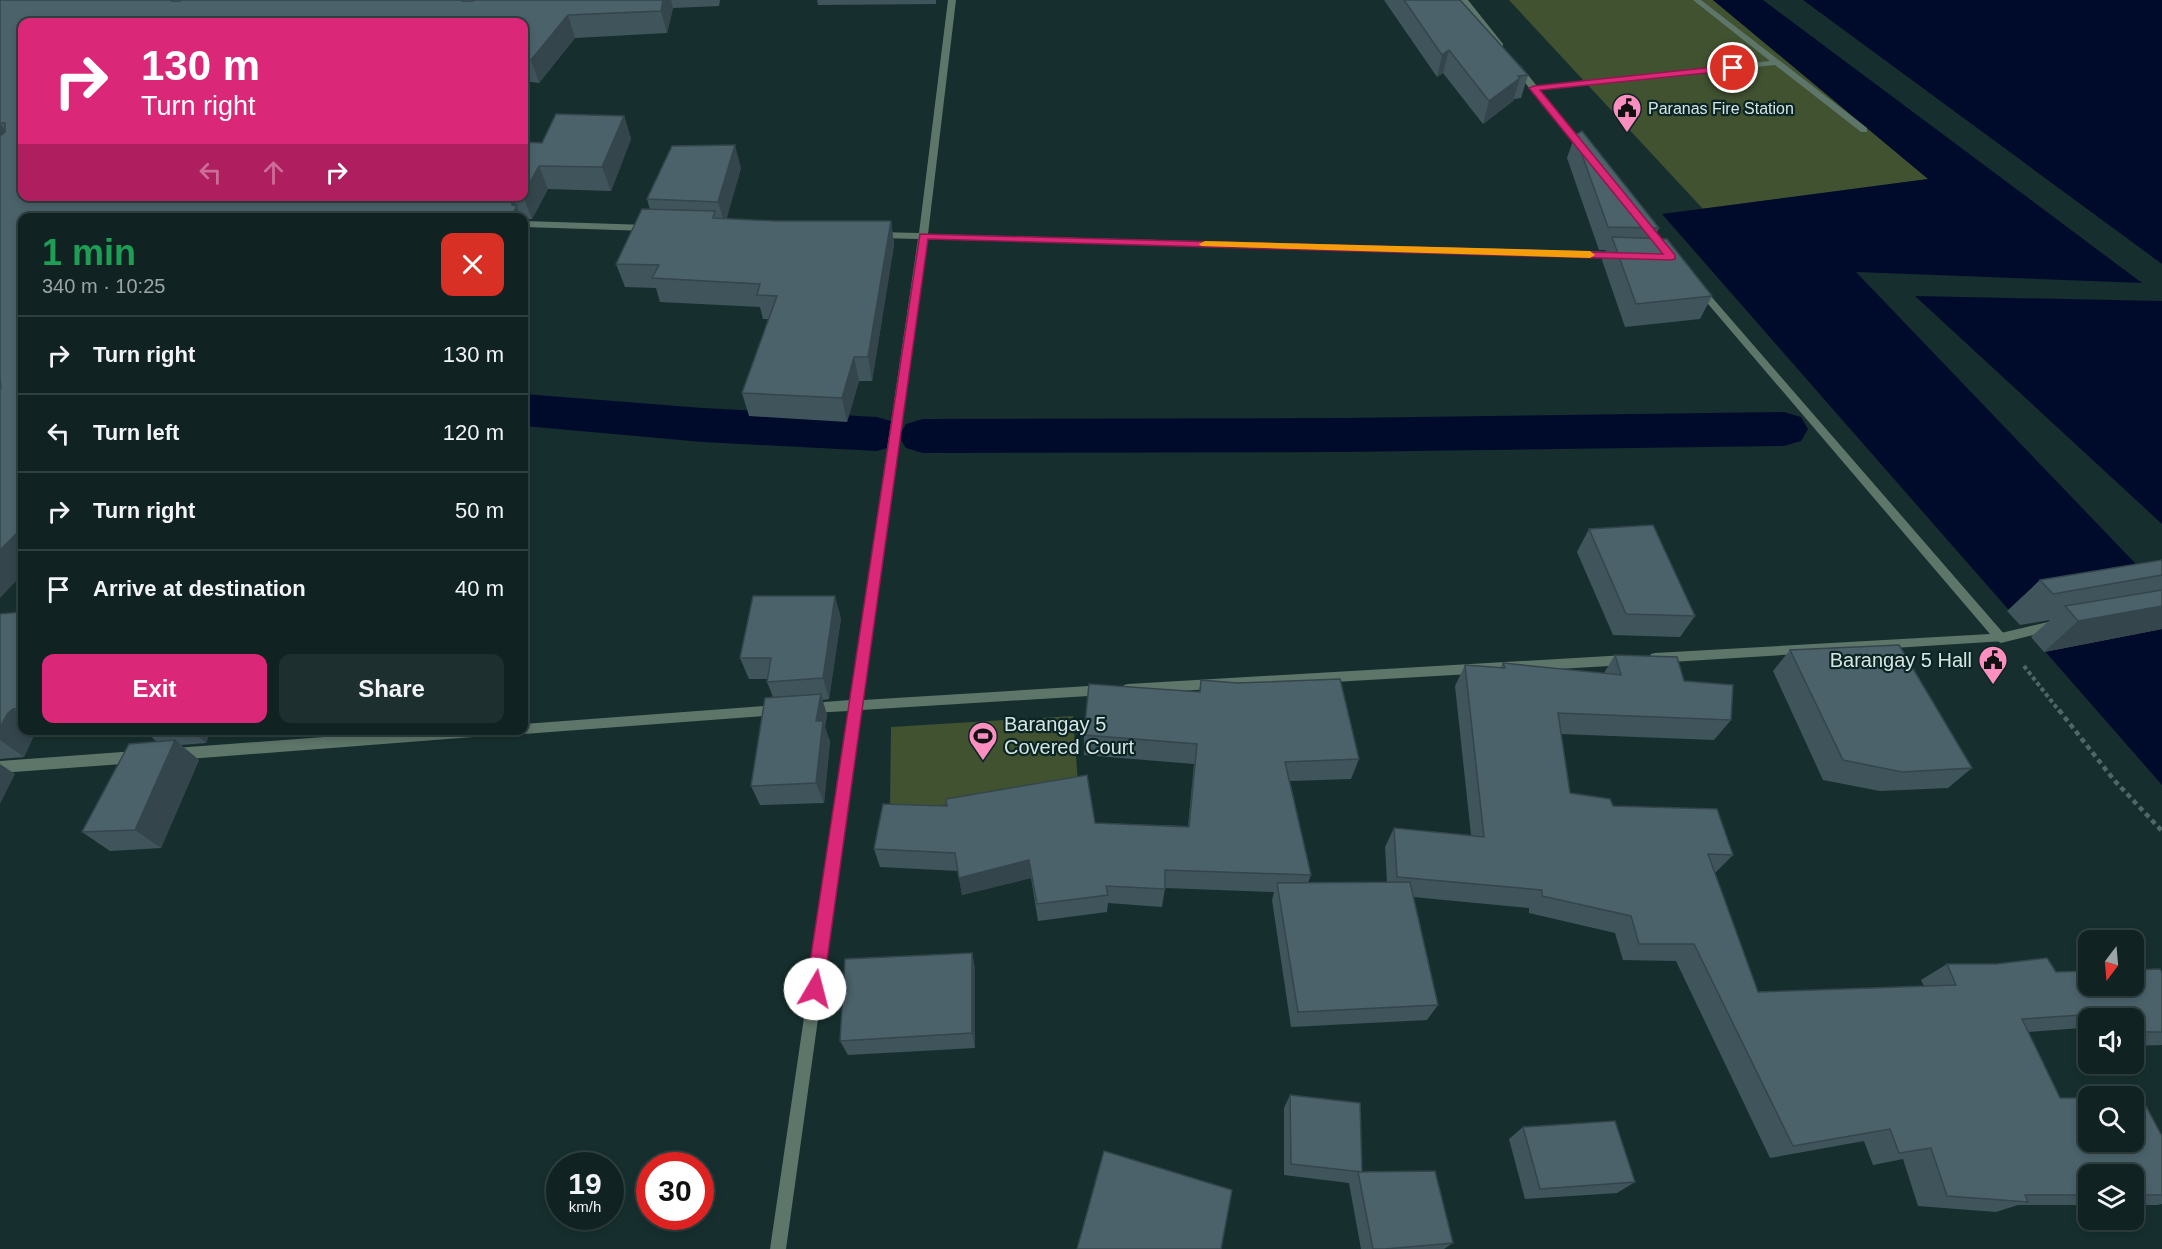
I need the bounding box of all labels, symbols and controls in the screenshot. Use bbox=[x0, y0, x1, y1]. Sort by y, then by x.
icon: right bbox=[42, 42, 120, 120]
text: 130 m bbox=[141, 42, 260, 89]
pin bbox=[1707, 42, 1758, 93]
icon: arrive bbox=[1716, 51, 1749, 84]
text: Turn right bbox=[141, 91, 256, 121]
public building icon: Paranas Fire Station bbox=[1611, 92, 1643, 134]
place label: Paranas Fire Station bbox=[1648, 100, 1794, 117]
icon: left bbox=[194, 156, 227, 189]
icon: ahead bbox=[257, 156, 290, 189]
icon: right bbox=[320, 156, 353, 189]
text: 1 min bbox=[42, 232, 136, 273]
button: close bbox=[441, 233, 504, 296]
text: 340 m · 10:25 bbox=[42, 275, 165, 297]
icon: right bbox=[42, 339, 75, 372]
text: Turn right bbox=[93, 342, 195, 367]
text: 130 m bbox=[443, 342, 504, 367]
icon: left bbox=[42, 417, 75, 450]
text: Turn left bbox=[93, 420, 179, 445]
text: 120 m bbox=[443, 420, 504, 445]
icon: right bbox=[42, 495, 75, 528]
text: Turn right bbox=[93, 498, 195, 523]
text: 50 m bbox=[455, 498, 504, 523]
icon: arrive bbox=[42, 573, 75, 606]
text: Arrive at destination bbox=[93, 576, 306, 601]
text: 40 m bbox=[455, 576, 504, 601]
public building icon: Barangay 5 Hall bbox=[1977, 644, 2009, 686]
place label: Barangay 5 Hall bbox=[1830, 649, 1972, 671]
button: Exit bbox=[42, 654, 267, 723]
button: Share bbox=[279, 654, 504, 723]
place label: Barangay 5 Covered Court bbox=[1004, 713, 1135, 758]
sports icon: Barangay 5 Covered Court bbox=[967, 720, 999, 762]
north arrow bbox=[2078, 930, 2144, 996]
map controls bbox=[2078, 930, 2144, 1230]
position arrow bbox=[783, 957, 847, 1021]
button: sound bbox=[2078, 1008, 2144, 1074]
button: search bbox=[2078, 1086, 2144, 1152]
speed limit sign: 30 bbox=[636, 1152, 714, 1230]
button: layers bbox=[2078, 1164, 2144, 1230]
text: 19 bbox=[568, 1167, 602, 1200]
text: km/h bbox=[569, 1198, 601, 1215]

